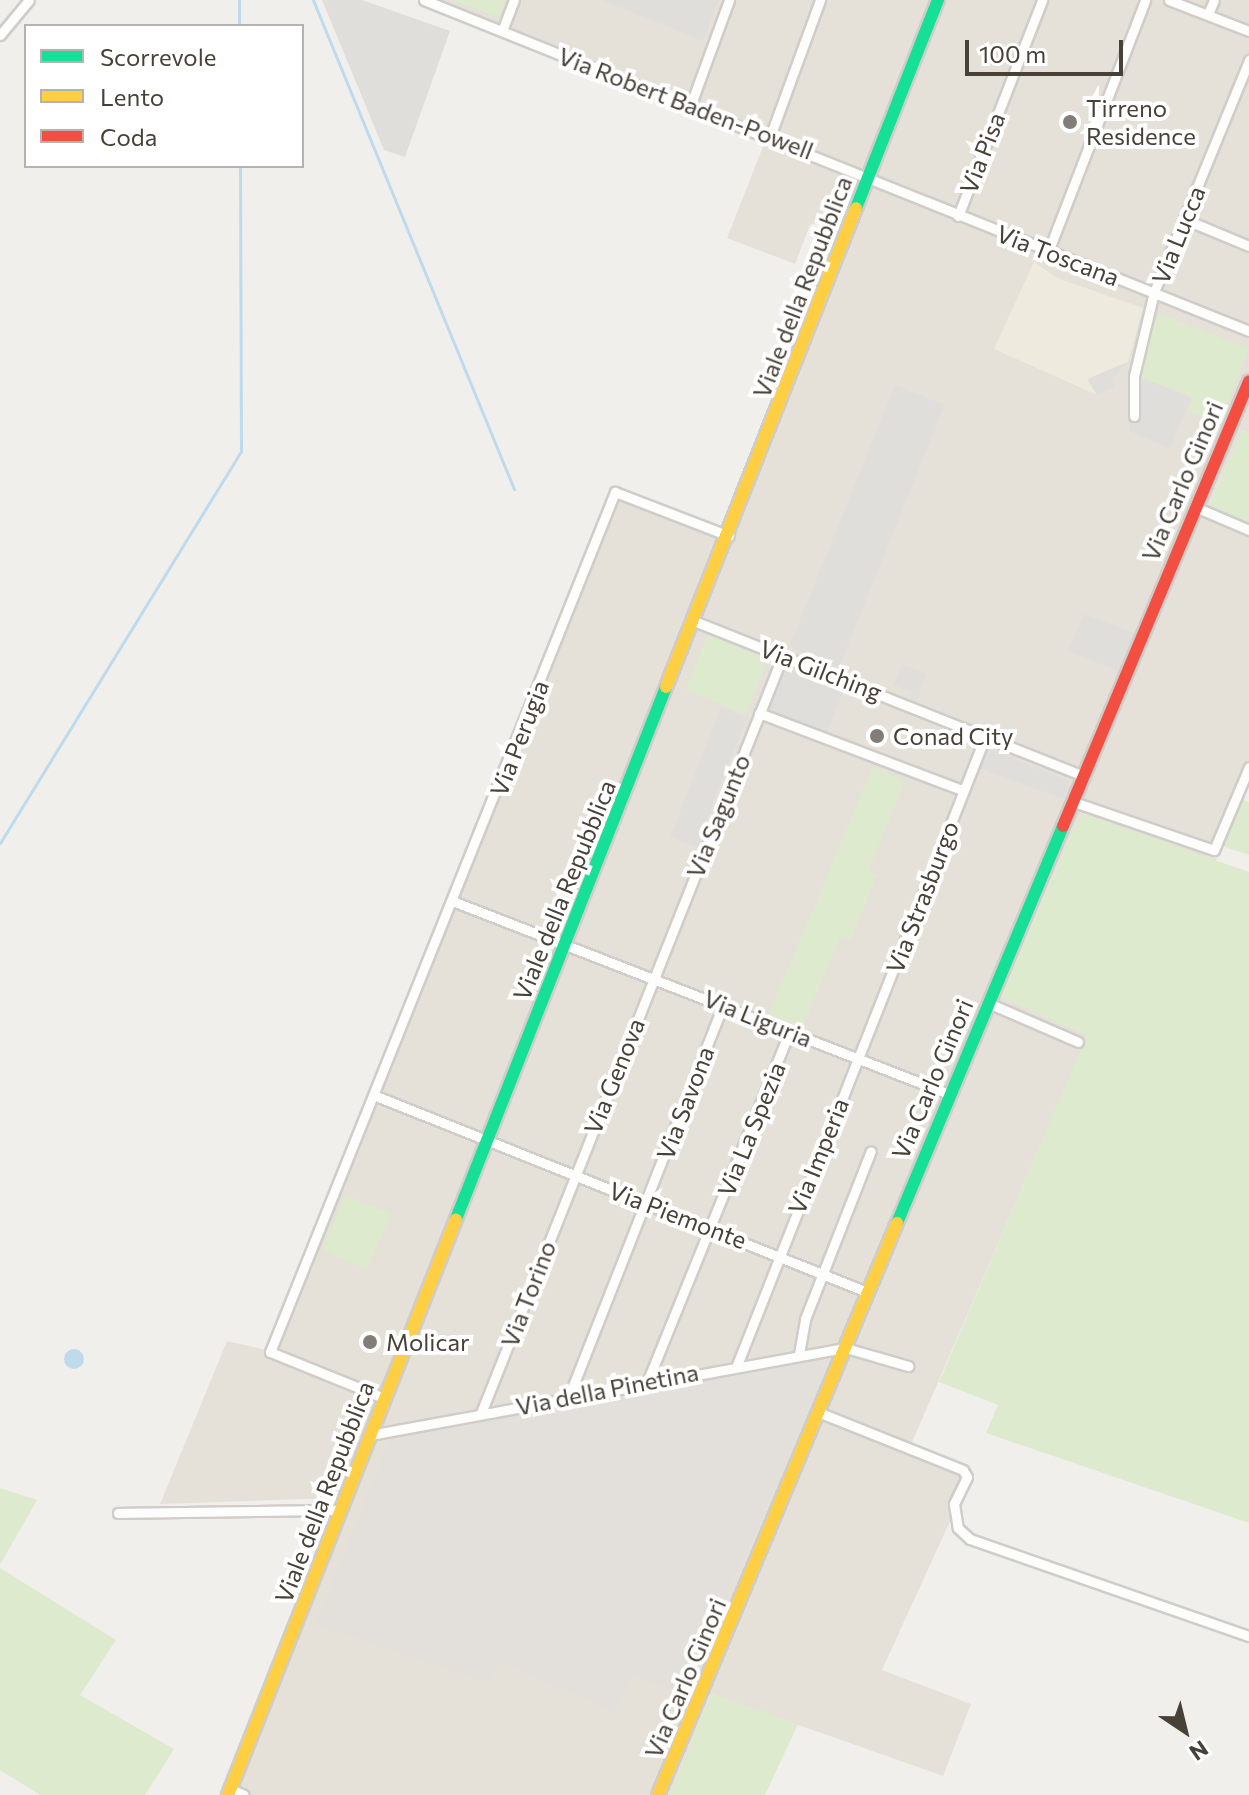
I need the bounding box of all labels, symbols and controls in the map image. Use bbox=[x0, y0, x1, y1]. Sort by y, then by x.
legend bbox=[24, 24, 304, 168]
scale bar bbox=[969, 24, 1127, 74]
text: 100 m bbox=[979, 39, 1046, 68]
street label: Via Robert Baden-Powell bbox=[554, 41, 818, 165]
text: Scorrevole bbox=[100, 42, 216, 71]
text: Lento bbox=[100, 82, 164, 111]
place label: Tirreno Residence bbox=[1086, 94, 1196, 150]
street label: Via Pisa bbox=[953, 108, 1011, 198]
marker: Tirreno Residence bbox=[1061, 113, 1079, 131]
text: Coda bbox=[100, 122, 157, 151]
street label: Viale della Repubblica bbox=[746, 172, 858, 402]
street label: Via Lucca bbox=[1145, 182, 1211, 288]
street label: Via Toscana bbox=[993, 218, 1123, 292]
street label: Via Carlo Ginori bbox=[1135, 397, 1229, 565]
street label: Via Gilching bbox=[756, 634, 886, 706]
street label: Via Perugia bbox=[484, 676, 554, 800]
place label: Conad City bbox=[893, 722, 1013, 750]
marker: Conad City bbox=[868, 727, 886, 745]
street label: Via Sagunto bbox=[680, 750, 756, 882]
street label: Viale della Repubblica bbox=[507, 776, 621, 1004]
street label: Via Strasburgo bbox=[880, 817, 964, 977]
street label: Via Liguria bbox=[700, 983, 816, 1053]
street label: Via Carlo Ginori bbox=[885, 995, 979, 1163]
street label: Via Genova bbox=[578, 1014, 650, 1138]
street label: Via Savona bbox=[650, 1042, 720, 1164]
street label: Via La Spezia bbox=[711, 1058, 791, 1200]
street label: Via Imperia bbox=[782, 1094, 854, 1218]
street label: Via Piemonte bbox=[605, 1176, 751, 1254]
street label: Via Torino bbox=[495, 1237, 561, 1351]
place label: Molicar bbox=[386, 1328, 470, 1356]
marker: Molicar bbox=[361, 1333, 379, 1351]
street label: Via della Pinetina bbox=[513, 1357, 701, 1421]
street label: Viale della Repubblica bbox=[268, 1377, 380, 1607]
street label: Via Carlo Ginori bbox=[638, 1594, 732, 1762]
north arrow bbox=[1145, 1691, 1225, 1771]
text: N bbox=[1185, 1735, 1214, 1767]

